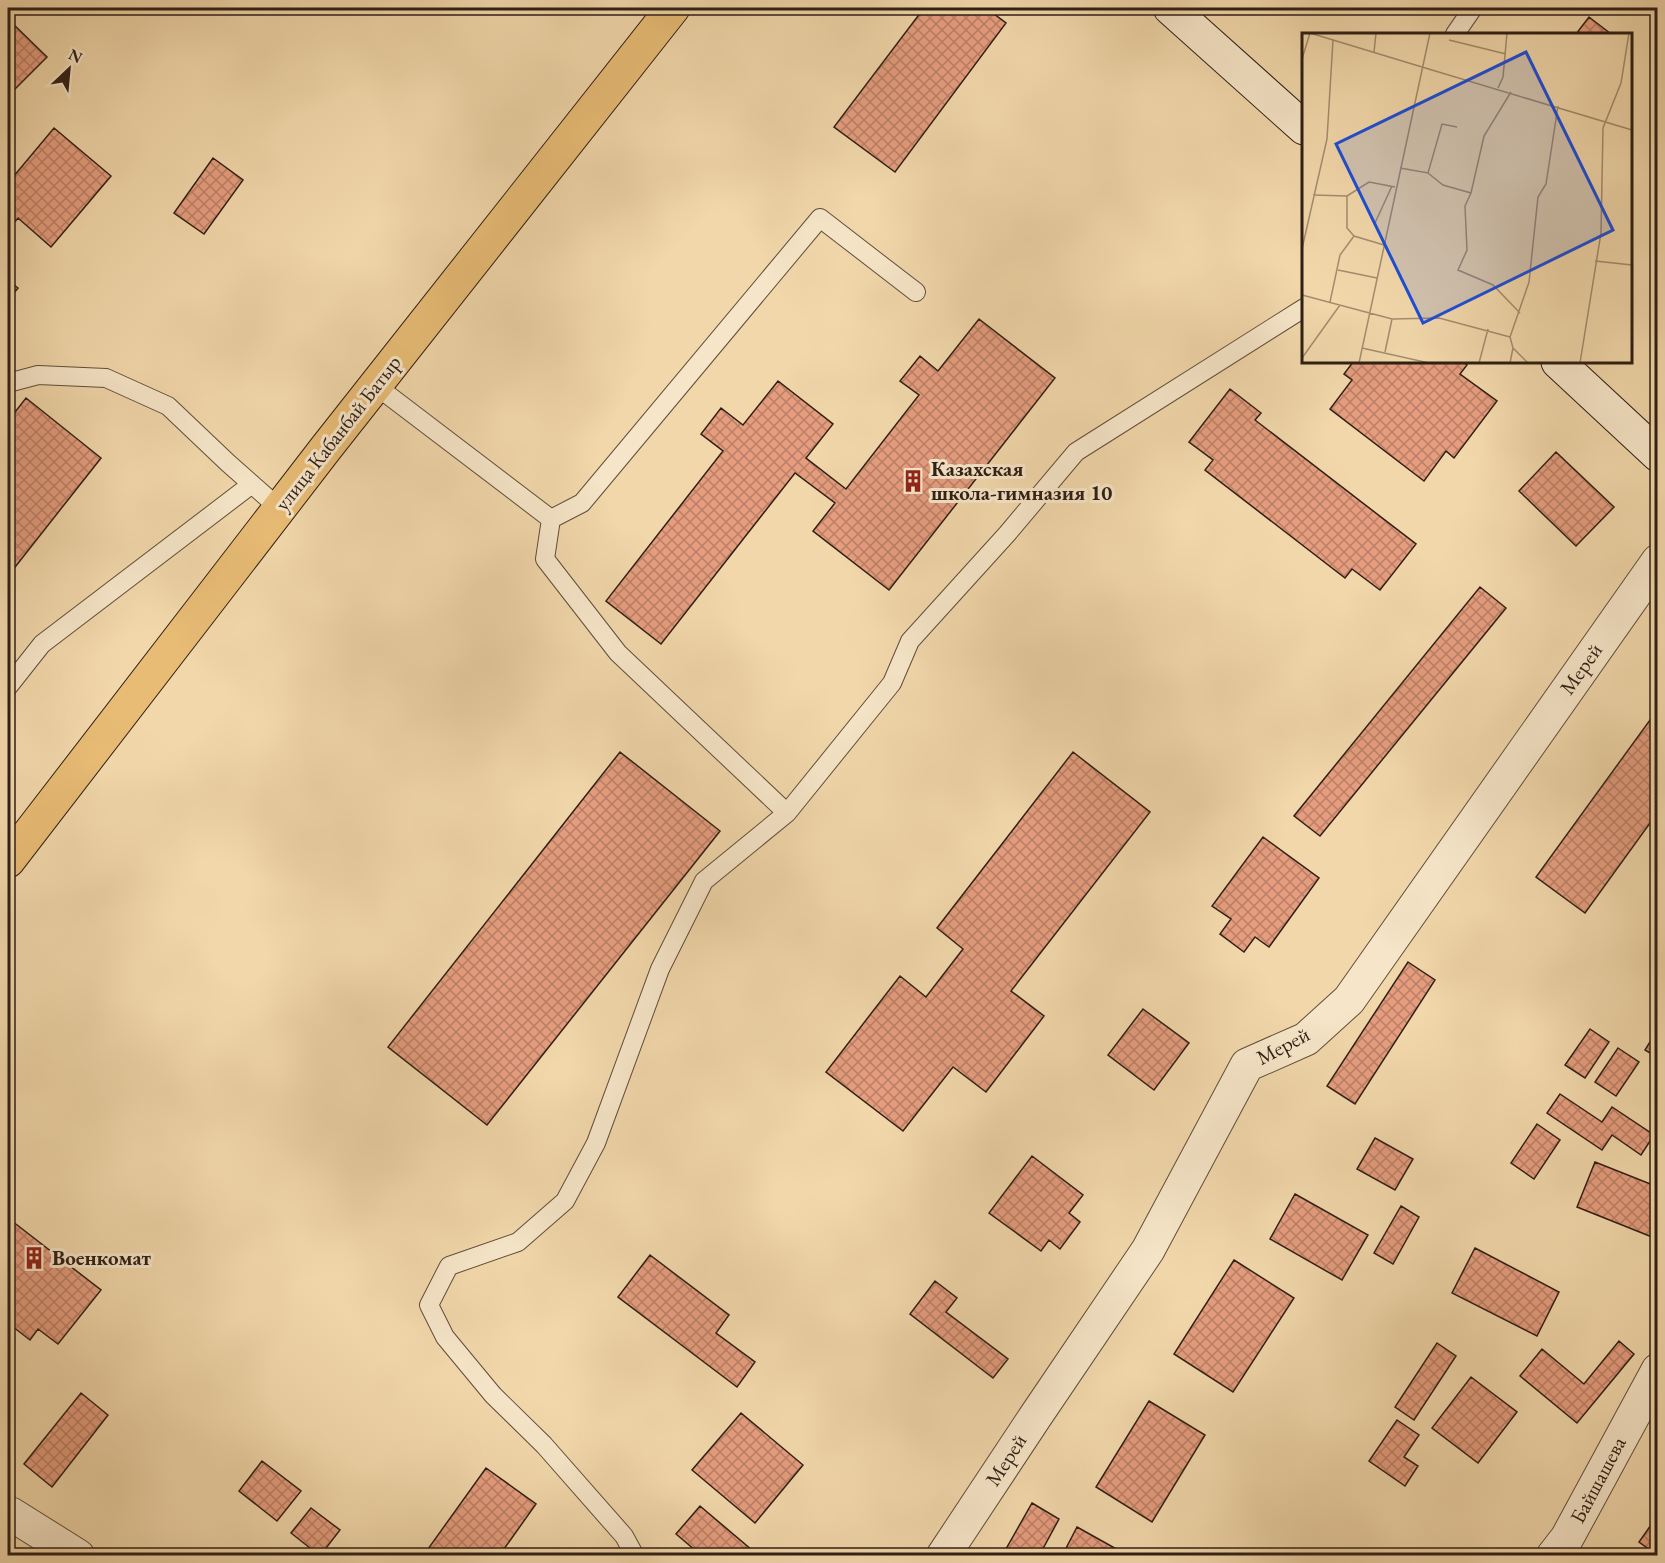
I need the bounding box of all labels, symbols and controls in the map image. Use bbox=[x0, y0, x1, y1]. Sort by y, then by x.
inset map bbox=[1302, 33, 1632, 363]
north arrow bbox=[39, 39, 99, 99]
text: N bbox=[65, 44, 86, 68]
street label: улица Кабанбай Батыр bbox=[268, 349, 407, 516]
place label: Казахская школа-гимназия 10 bbox=[931, 455, 1112, 506]
building icon: Казахская школа-гимназия 10 bbox=[900, 468, 926, 494]
street label: Мерей bbox=[1553, 638, 1608, 700]
street label: Мерей bbox=[1251, 1020, 1314, 1071]
place label: Военкомат bbox=[52, 1244, 152, 1271]
building icon: Военкомат bbox=[21, 1245, 47, 1271]
street label: Мерей bbox=[979, 1429, 1032, 1491]
street label: Байшашева bbox=[1563, 1431, 1632, 1528]

